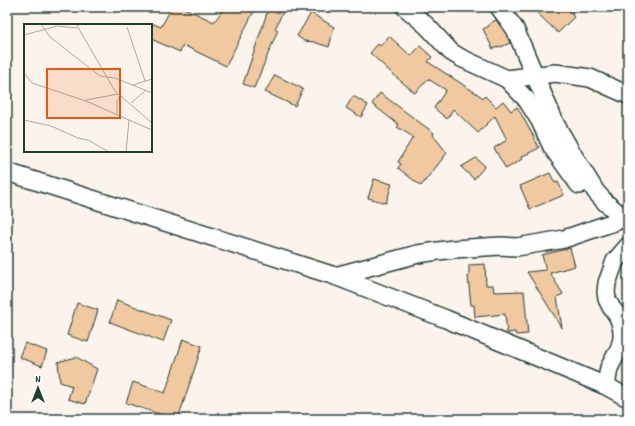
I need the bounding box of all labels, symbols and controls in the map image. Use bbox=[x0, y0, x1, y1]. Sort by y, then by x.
inset map bbox=[24, 24, 152, 152]
north arrow bbox=[18, 368, 58, 408]
text: N bbox=[35, 372, 41, 388]

